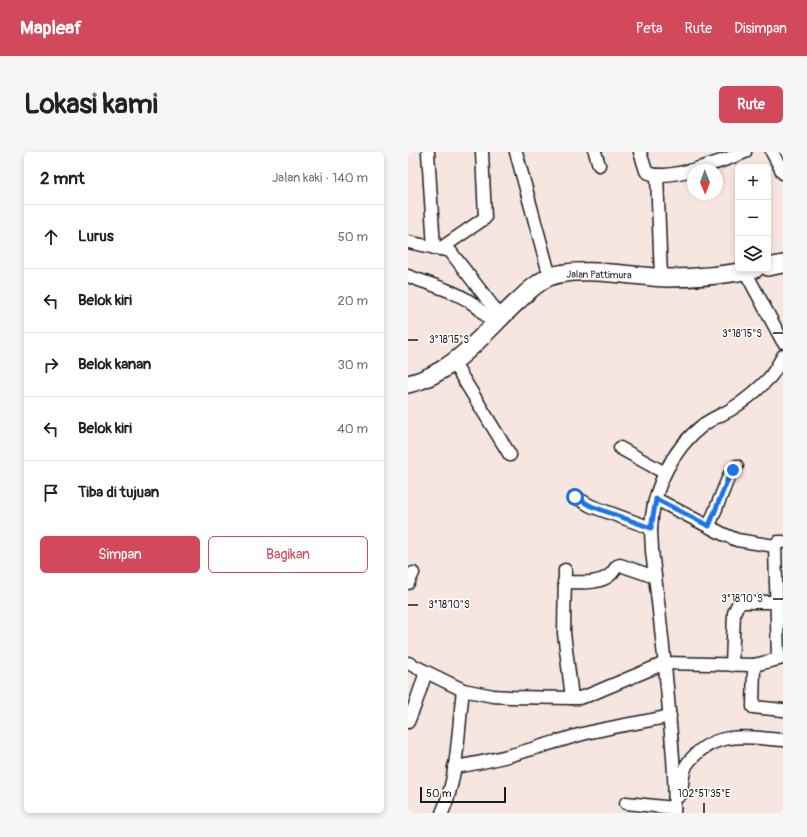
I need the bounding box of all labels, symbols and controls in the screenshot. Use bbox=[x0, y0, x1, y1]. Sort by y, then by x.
text: Mapleaf bbox=[20, 16, 82, 40]
text: Peta bbox=[636, 20, 663, 37]
text: Rute bbox=[685, 20, 712, 37]
text: Disimpan bbox=[734, 20, 787, 37]
button: Rute bbox=[719, 86, 783, 123]
text: Lokasi kami bbox=[24, 87, 158, 122]
north arrow bbox=[687, 164, 723, 200]
map controls bbox=[735, 164, 771, 272]
button: + bbox=[735, 164, 771, 200]
text: 2 mnt bbox=[40, 168, 85, 189]
text: Jalan kaki · 140 m bbox=[272, 170, 368, 186]
button: − bbox=[735, 200, 771, 236]
icon: ahead bbox=[40, 226, 62, 248]
text: Lurus bbox=[78, 227, 114, 246]
text: 50 m bbox=[338, 229, 368, 245]
button: layers bbox=[735, 236, 771, 272]
street label: Jalan Pattimura bbox=[566, 268, 632, 282]
icon: left bbox=[40, 290, 62, 312]
text: Belok kiri bbox=[78, 291, 132, 310]
text: 20 m bbox=[337, 293, 368, 309]
text: 3°18'15"S bbox=[722, 328, 762, 340]
text: 3°18'15"S bbox=[429, 334, 469, 346]
icon: right bbox=[40, 354, 62, 376]
text: Belok kanan bbox=[78, 355, 151, 374]
text: 30 m bbox=[338, 357, 368, 373]
icon: left bbox=[40, 418, 62, 440]
text: Belok kiri bbox=[78, 419, 132, 438]
text: 40 m bbox=[337, 421, 368, 437]
route end bbox=[724, 461, 742, 479]
icon: arrive bbox=[40, 482, 62, 504]
text: Tiba di tujuan bbox=[78, 483, 159, 502]
route start bbox=[566, 488, 584, 506]
button: Simpan bbox=[40, 536, 200, 573]
button: Bagikan bbox=[208, 536, 368, 573]
text: 3°18'10"S bbox=[721, 593, 763, 605]
text: 3°18'10"S bbox=[428, 599, 470, 611]
scale bar bbox=[420, 785, 506, 804]
text: 50 m bbox=[426, 787, 452, 800]
text: 102°51'35"E bbox=[678, 788, 730, 800]

